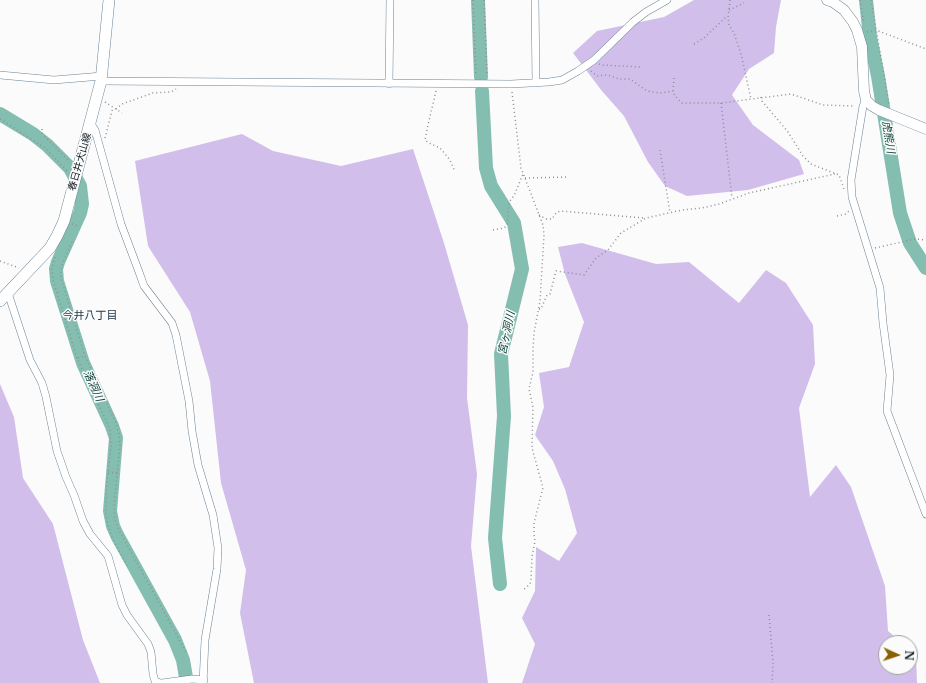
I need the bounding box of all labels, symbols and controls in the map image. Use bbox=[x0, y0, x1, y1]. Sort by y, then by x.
water label: 虎熊川 bbox=[879, 120, 897, 154]
street label: 春日井犬山線 bbox=[66, 132, 94, 192]
district label: 今井八丁目 bbox=[63, 309, 117, 323]
water label: 宮ヶ洞川 bbox=[496, 310, 518, 356]
water label: 落洞川 bbox=[80, 368, 106, 404]
north arrow bbox=[878, 635, 918, 675]
text: N bbox=[902, 650, 916, 661]

